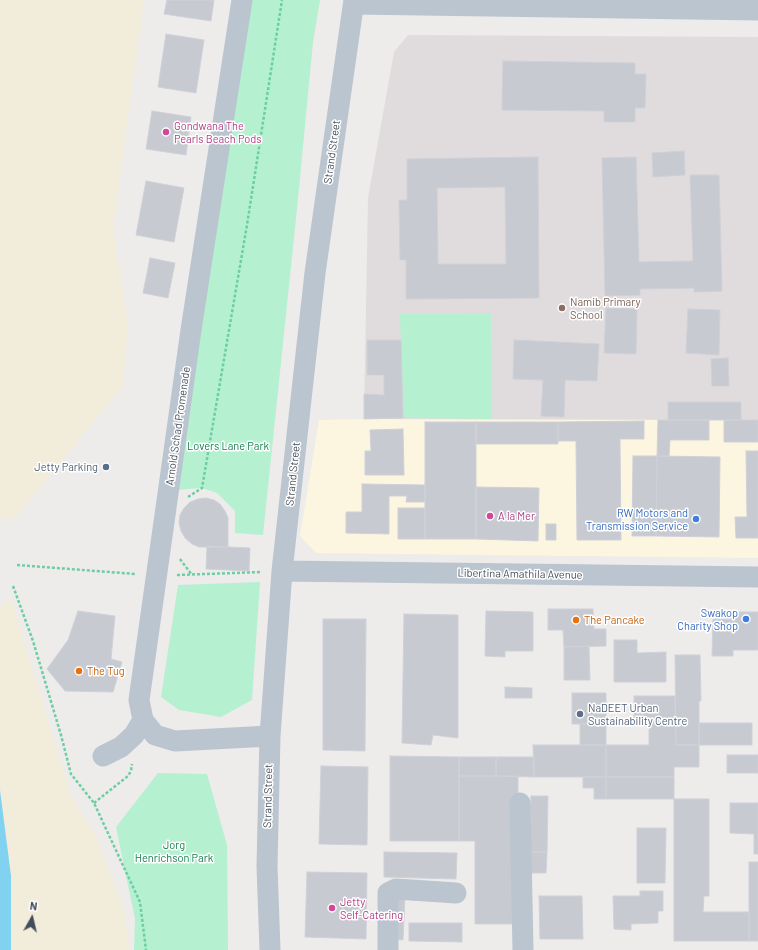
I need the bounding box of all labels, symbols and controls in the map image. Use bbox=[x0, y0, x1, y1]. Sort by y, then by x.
place label: Gondwana The Pearls Beach Pods bbox=[174, 119, 262, 145]
street label: Strand Street bbox=[321, 119, 343, 185]
marker: Gondwana The Pearls Beach Pods bbox=[161, 127, 171, 137]
place label: Namib Primary School bbox=[570, 295, 641, 321]
marker: Namib Primary School bbox=[557, 303, 567, 313]
street label: Arnold Schad Promenade bbox=[163, 366, 193, 486]
park label: Lovers Lane Park bbox=[187, 439, 269, 453]
street label: Strand Street bbox=[283, 441, 303, 507]
place label: Jetty Parking bbox=[34, 460, 98, 474]
marker: Jetty Parking bbox=[101, 462, 111, 472]
place label: RW Motors and Transmission Service bbox=[586, 506, 688, 532]
place label: A la Mer bbox=[498, 509, 535, 523]
marker: A la Mer bbox=[485, 511, 495, 521]
marker: RW Motors and Transmission Service bbox=[691, 514, 701, 524]
street label: Libertina Amathila Avenue bbox=[457, 566, 583, 582]
place label: Swakop Charity Shop bbox=[677, 606, 738, 632]
place label: The Pancake bbox=[584, 613, 645, 627]
marker: Swakop Charity Shop bbox=[741, 614, 751, 624]
marker: The Pancake bbox=[571, 615, 581, 625]
place label: The Tug bbox=[87, 664, 125, 678]
marker: The Tug bbox=[74, 666, 84, 676]
place label: NaDEET Urban Sustainability Centre bbox=[588, 701, 687, 727]
marker: NaDEET Urban Sustainability Centre bbox=[575, 709, 585, 719]
street label: Strand Street bbox=[261, 764, 275, 828]
park label: Jorg Henrichson Park bbox=[135, 838, 213, 864]
place label: Jetty Self-Catering bbox=[340, 895, 403, 921]
north arrow bbox=[12, 898, 52, 938]
text: N bbox=[29, 899, 38, 913]
marker: Jetty Self-Catering bbox=[327, 903, 337, 913]

